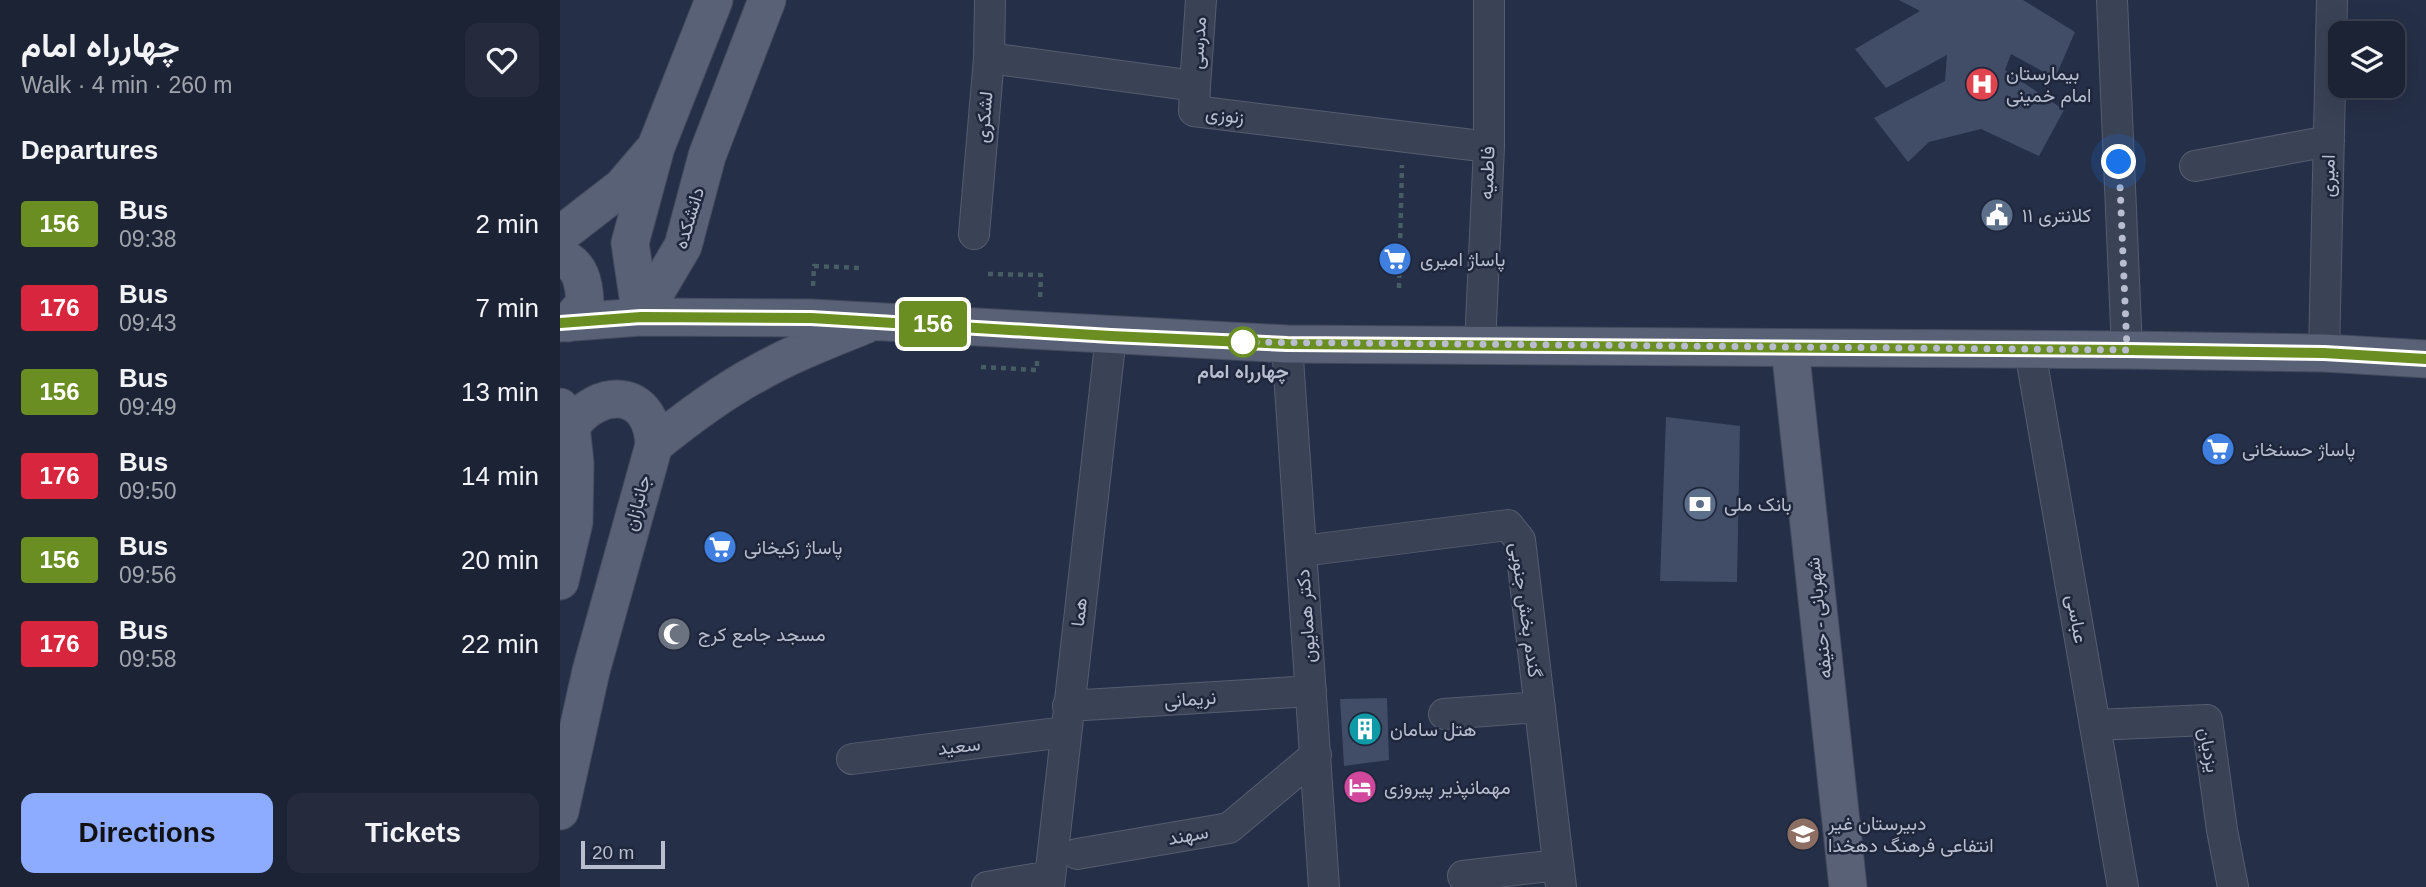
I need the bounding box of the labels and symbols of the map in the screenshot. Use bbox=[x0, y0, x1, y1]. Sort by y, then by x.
street label: مدرسی bbox=[1186, 16, 1211, 70]
place label: بیمارستان امام خمینی bbox=[2006, 63, 2091, 108]
hospital icon: بیمارستان امام خمینی bbox=[1963, 65, 2001, 103]
street label: لشکری bbox=[971, 90, 998, 144]
street label: زنوزی bbox=[1204, 102, 1246, 129]
your location bbox=[2101, 144, 2136, 179]
street label: فاطمیه bbox=[1476, 146, 1499, 200]
street label: امیری bbox=[2317, 154, 2340, 198]
street label: دانشکده bbox=[670, 185, 708, 251]
public building icon: کلانتری ۱۱ bbox=[1978, 196, 2016, 234]
place label: کلانتری ۱۱ bbox=[2022, 205, 2091, 227]
supermarket icon: پاساژ امیری bbox=[1376, 240, 1414, 278]
place label: پاساژ امیری bbox=[1420, 249, 1505, 273]
line badge: 156 bbox=[893, 301, 973, 347]
marker: چهارراه امام bbox=[1228, 327, 1258, 357]
place label: چهارراه امام bbox=[1197, 361, 1289, 385]
supermarket icon: پاساژ حسنخانی bbox=[2199, 430, 2237, 468]
place label: پاساژ حسنخانی bbox=[2242, 439, 2355, 463]
street label: جانبازان bbox=[619, 473, 656, 534]
bank icon: بانک ملی bbox=[1681, 485, 1719, 523]
place label: بانک ملی bbox=[1724, 494, 1792, 516]
supermarket icon: پاساژ زکیخانی bbox=[701, 528, 739, 566]
place label: پاساژ زکیخانی bbox=[744, 537, 842, 561]
street label: گندم بخش جنوبی bbox=[1504, 541, 1546, 679]
street label: شهربانی - حنیفه bbox=[1802, 556, 1837, 680]
street label: دکتر همایون bbox=[1292, 568, 1321, 664]
street label: عباسی bbox=[2061, 593, 2092, 645]
street label: هما bbox=[1067, 596, 1091, 628]
mosque icon: مسجد جامع کرج bbox=[655, 615, 693, 653]
place label: مسجد جامع کرج bbox=[698, 624, 826, 648]
street label: نریمانی bbox=[1163, 687, 1217, 712]
building icon: هتل سامان bbox=[1346, 710, 1384, 748]
place label: هتل سامان bbox=[1390, 719, 1476, 741]
street label: یزدیان bbox=[2193, 726, 2224, 774]
street label: سعید bbox=[936, 733, 982, 760]
hotel icon: مهمانپذیر پیروزی bbox=[1341, 768, 1379, 806]
place label: مهمانپذیر پیروزی bbox=[1384, 777, 1511, 801]
place label: دبیرستان غیر انتفاعی فرهنگ دهخدا bbox=[1827, 813, 1994, 857]
school or university icon: دبیرستان غیر انتفاعی فرهنگ دهخدا bbox=[1784, 815, 1822, 853]
street label: سهند bbox=[1166, 821, 1210, 850]
scale bar bbox=[581, 838, 665, 870]

